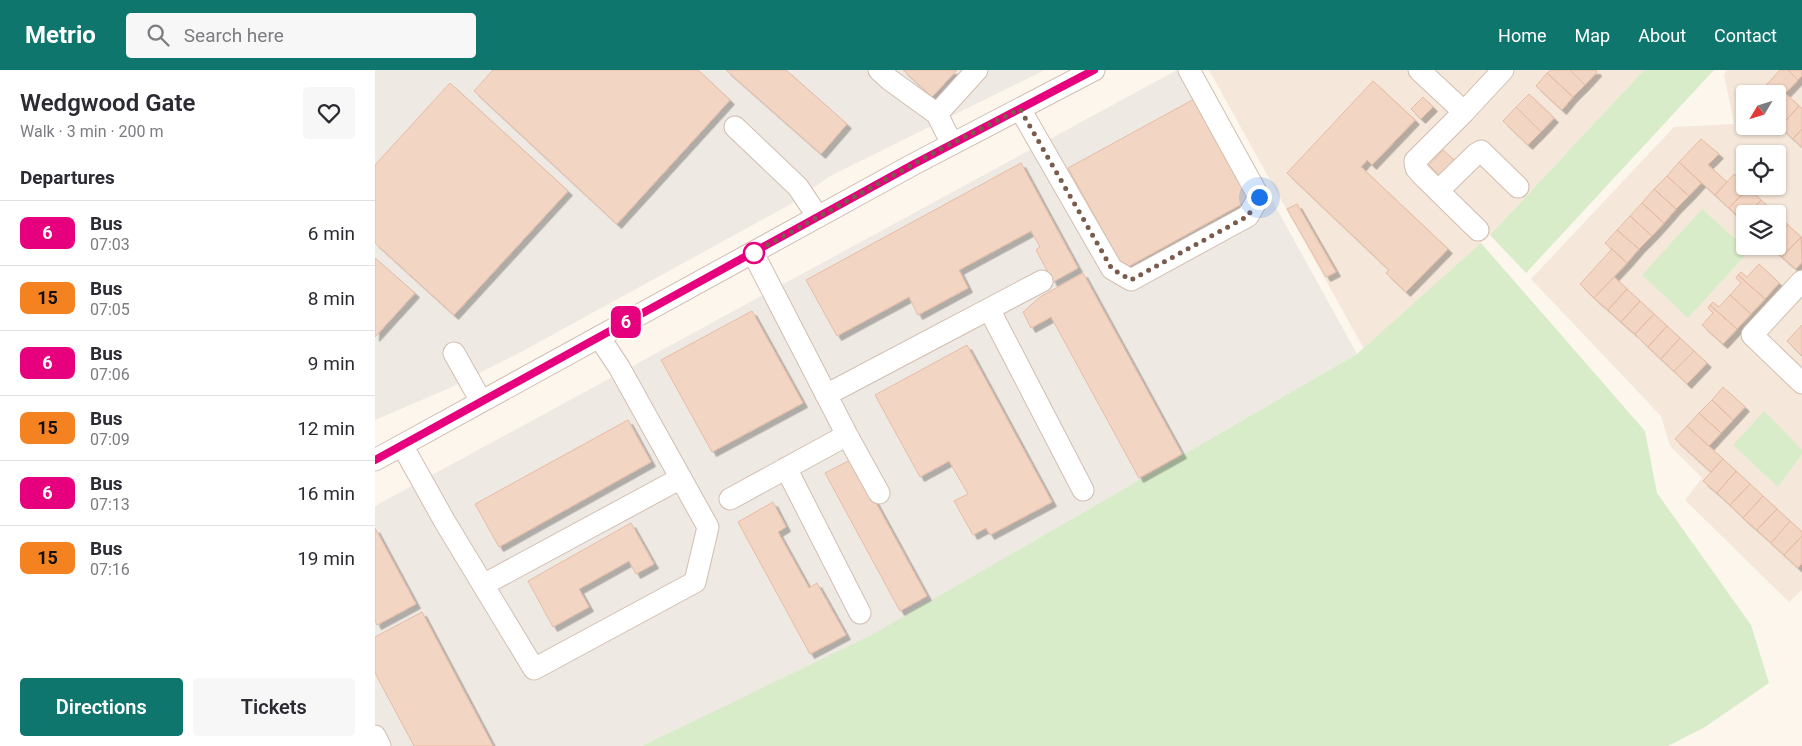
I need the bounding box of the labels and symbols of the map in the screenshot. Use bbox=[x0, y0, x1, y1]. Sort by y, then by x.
north arrow bbox=[1736, 85, 1786, 135]
your location bbox=[1247, 185, 1272, 210]
unlabelled marker bbox=[743, 242, 765, 264]
line badge: 6 bbox=[610, 306, 642, 338]

